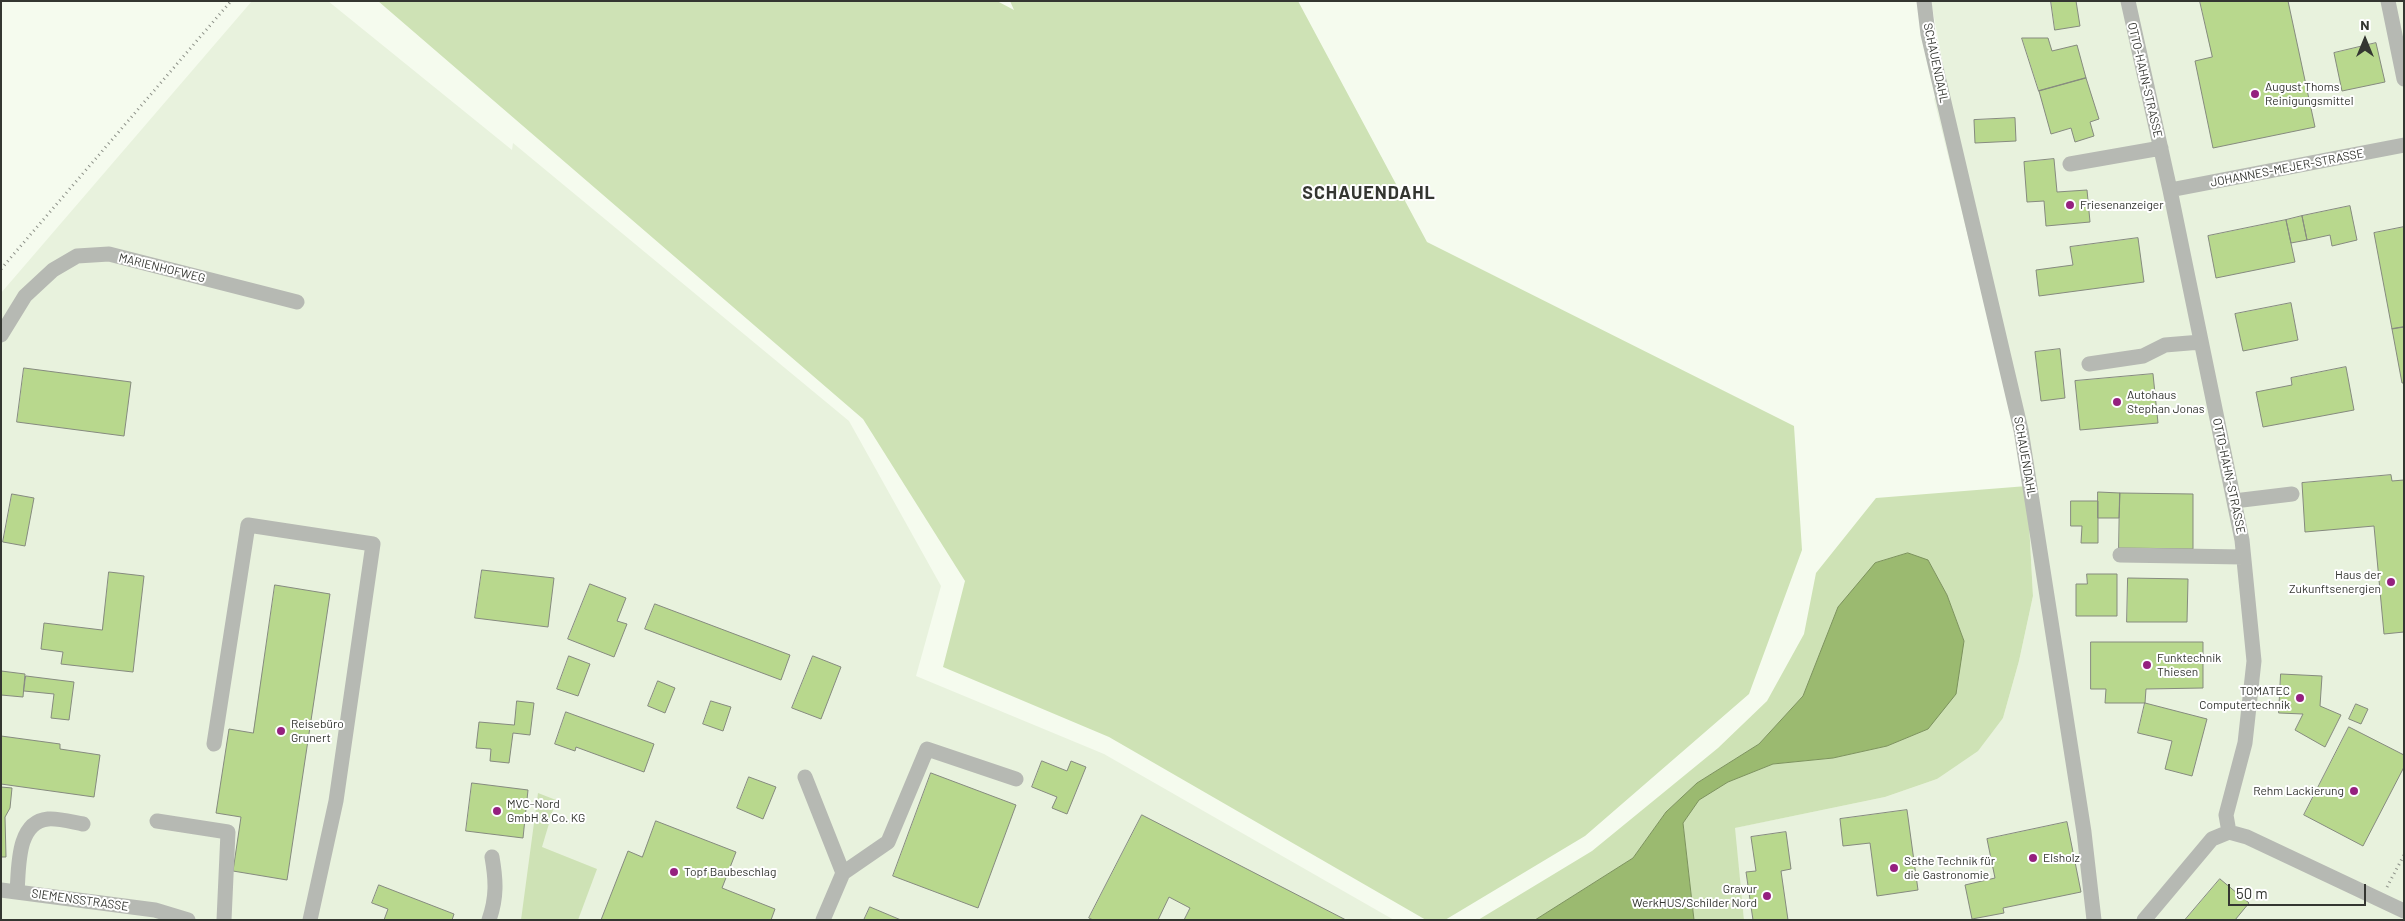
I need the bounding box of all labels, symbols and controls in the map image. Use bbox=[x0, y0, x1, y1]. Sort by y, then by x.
north arrow bbox=[2340, 15, 2390, 65]
text: N bbox=[2360, 16, 2370, 33]
street label: OTTO-HAHN-STRASSE bbox=[2125, 21, 2165, 139]
street label: SCHAUENDAHL bbox=[1920, 22, 1952, 104]
place label: August Thoms Reinigungsmittel bbox=[2265, 80, 2353, 108]
marker: August Thoms Reinigungsmittel bbox=[2249, 88, 2261, 100]
street label: JOHANNES-MEJER-STRASSE bbox=[2209, 146, 2365, 190]
district label: SCHAUENDAHL bbox=[1301, 182, 1437, 204]
place label: Friesenanzeiger bbox=[2080, 198, 2164, 212]
marker: Friesenanzeiger bbox=[2064, 199, 2076, 211]
street label: MARIENHOFWEG bbox=[117, 250, 207, 286]
place label: Autohaus Stephan Jonas bbox=[2127, 388, 2205, 416]
marker: Autohaus Stephan Jonas bbox=[2111, 396, 2123, 408]
street label: SCHAUENDAHL bbox=[2011, 416, 2039, 498]
street label: OTTO-HAHN-STRASSE bbox=[2210, 417, 2248, 535]
place label: Haus der Zukunftsenergien bbox=[2289, 568, 2381, 596]
marker: Haus der Zukunftsenergien bbox=[2385, 576, 2397, 588]
place label: Funktechnik Thiesen bbox=[2157, 651, 2221, 679]
marker: Funktechnik Thiesen bbox=[2141, 659, 2153, 671]
place label: TOMATEC Computertechnik bbox=[2199, 684, 2290, 712]
marker: TOMATEC Computertechnik bbox=[2294, 692, 2306, 704]
place label: Reisebüro Grunert bbox=[291, 717, 344, 745]
marker: Reisebüro Grunert bbox=[275, 725, 287, 737]
place label: Rehm Lackierung bbox=[2253, 784, 2344, 798]
marker: Rehm Lackierung bbox=[2348, 785, 2360, 797]
place label: MVC-Nord GmbH & Co. KG bbox=[507, 797, 585, 825]
marker: MVC-Nord GmbH & Co. KG bbox=[491, 805, 503, 817]
place label: Elsholz bbox=[2043, 851, 2080, 865]
marker: Elsholz bbox=[2027, 852, 2039, 864]
place label: Sethe Technik für die Gastronomie bbox=[1904, 854, 1995, 882]
marker: Sethe Technik für die Gastronomie bbox=[1888, 862, 1900, 874]
place label: Topf Baubeschlag bbox=[684, 865, 776, 879]
marker: Topf Baubeschlag bbox=[668, 866, 680, 878]
scale bar bbox=[2230, 874, 2368, 906]
place label: Gravur WerkHUS/Schilder Nord bbox=[1632, 882, 1757, 910]
text: 50 m bbox=[2236, 884, 2268, 902]
street label: SIEMENSSTRASSE bbox=[31, 886, 129, 914]
marker: Gravur WerkHUS/Schilder Nord bbox=[1761, 890, 1773, 902]

